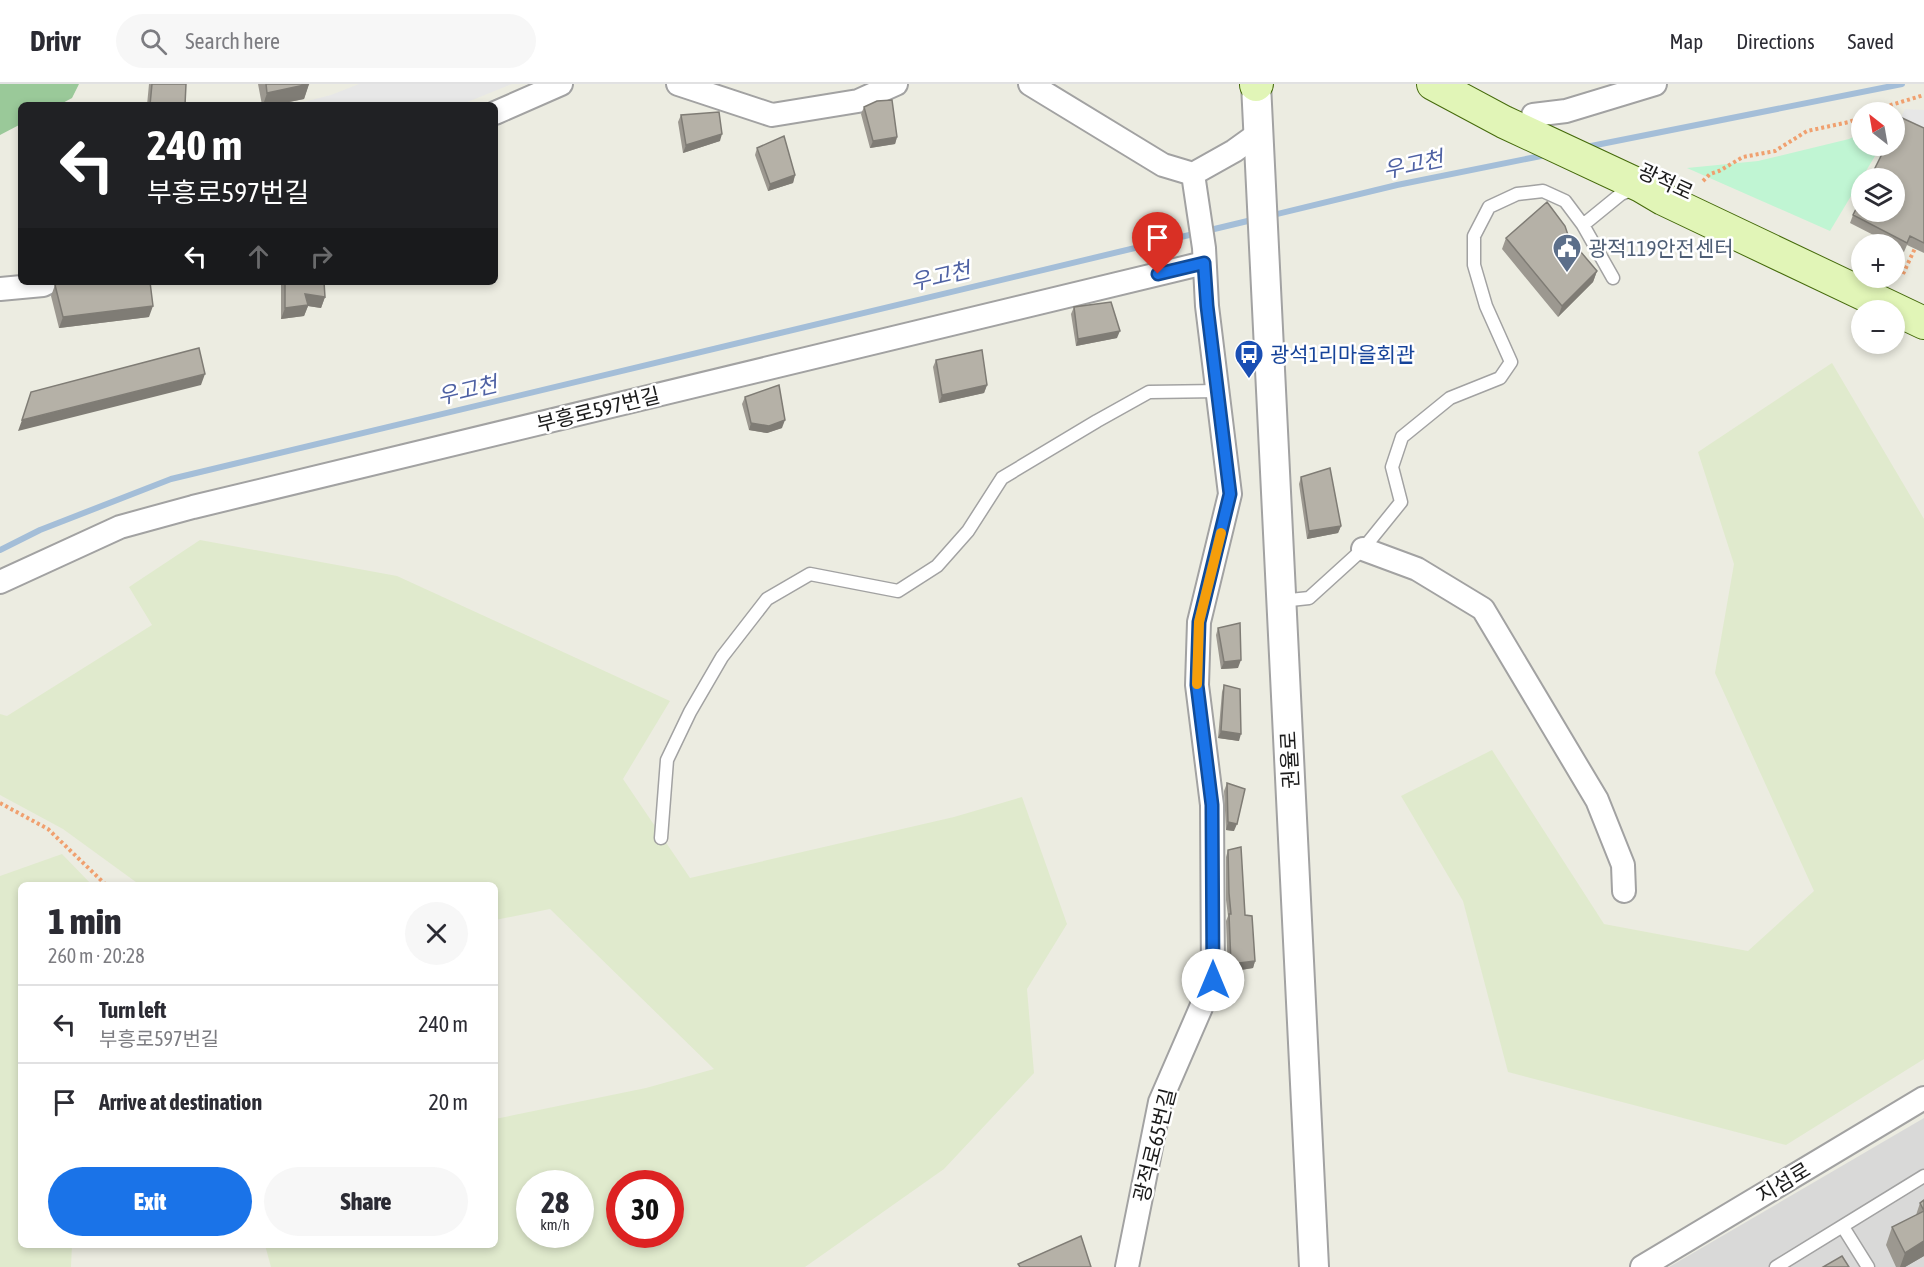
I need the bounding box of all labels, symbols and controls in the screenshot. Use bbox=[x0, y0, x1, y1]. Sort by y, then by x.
search box bbox=[116, 14, 536, 68]
text: Drivr bbox=[30, 25, 80, 57]
icon: search bbox=[137, 25, 170, 58]
text: Search here bbox=[185, 28, 280, 54]
text: Map bbox=[1669, 29, 1703, 53]
text: Directions bbox=[1736, 29, 1815, 53]
text: Saved bbox=[1848, 29, 1894, 53]
north arrow bbox=[1851, 102, 1905, 156]
map controls bbox=[1851, 102, 1905, 354]
text: 240 m bbox=[147, 121, 242, 169]
icon: left bbox=[48, 126, 126, 204]
water label: 우고천 bbox=[1381, 144, 1448, 183]
street label: 광적로 bbox=[1635, 158, 1697, 204]
button: layers bbox=[1851, 168, 1905, 222]
text: 부흥로597번길 bbox=[147, 177, 309, 208]
pin bbox=[1132, 212, 1183, 274]
icon: arrive bbox=[1141, 221, 1174, 254]
public building icon: 광적119안전센터 bbox=[1551, 232, 1583, 274]
button: + bbox=[1851, 234, 1905, 288]
place label: 광적119안전센터 bbox=[1588, 236, 1734, 260]
icon: left bbox=[179, 240, 212, 273]
icon: ahead bbox=[242, 240, 275, 273]
icon: right bbox=[305, 240, 338, 273]
water label: 우고천 bbox=[907, 256, 975, 295]
button: − bbox=[1851, 300, 1905, 354]
bus stop icon: 광석1리마을회관 bbox=[1233, 338, 1265, 380]
place label: 광석1리마을회관 bbox=[1270, 342, 1415, 366]
water label: 우고천 bbox=[434, 370, 502, 409]
street label: 부흥로597번길 bbox=[534, 382, 662, 436]
street label: 권율로 bbox=[1275, 730, 1303, 790]
text: 1 min bbox=[48, 900, 122, 942]
button: close bbox=[405, 902, 468, 965]
text: 260 m · 20:28 bbox=[48, 944, 145, 967]
position arrow bbox=[1181, 948, 1245, 1012]
text: Turn left bbox=[99, 997, 166, 1023]
icon: left bbox=[48, 1008, 81, 1041]
text: 240 m bbox=[418, 1011, 468, 1037]
text: 부흥로597번길 bbox=[99, 1027, 219, 1050]
icon: arrive bbox=[48, 1086, 81, 1119]
street label: 광적로65번길 bbox=[1128, 1086, 1180, 1204]
text: Arrive at destination bbox=[99, 1089, 262, 1115]
text: 20 m bbox=[428, 1089, 468, 1115]
street label: 지섬로 bbox=[1752, 1157, 1814, 1207]
button: Exit bbox=[48, 1167, 252, 1236]
button: Share bbox=[264, 1167, 468, 1236]
speed limit sign: 30 bbox=[606, 1170, 684, 1248]
text: 28 bbox=[541, 1185, 569, 1219]
text: km/h bbox=[540, 1216, 570, 1233]

